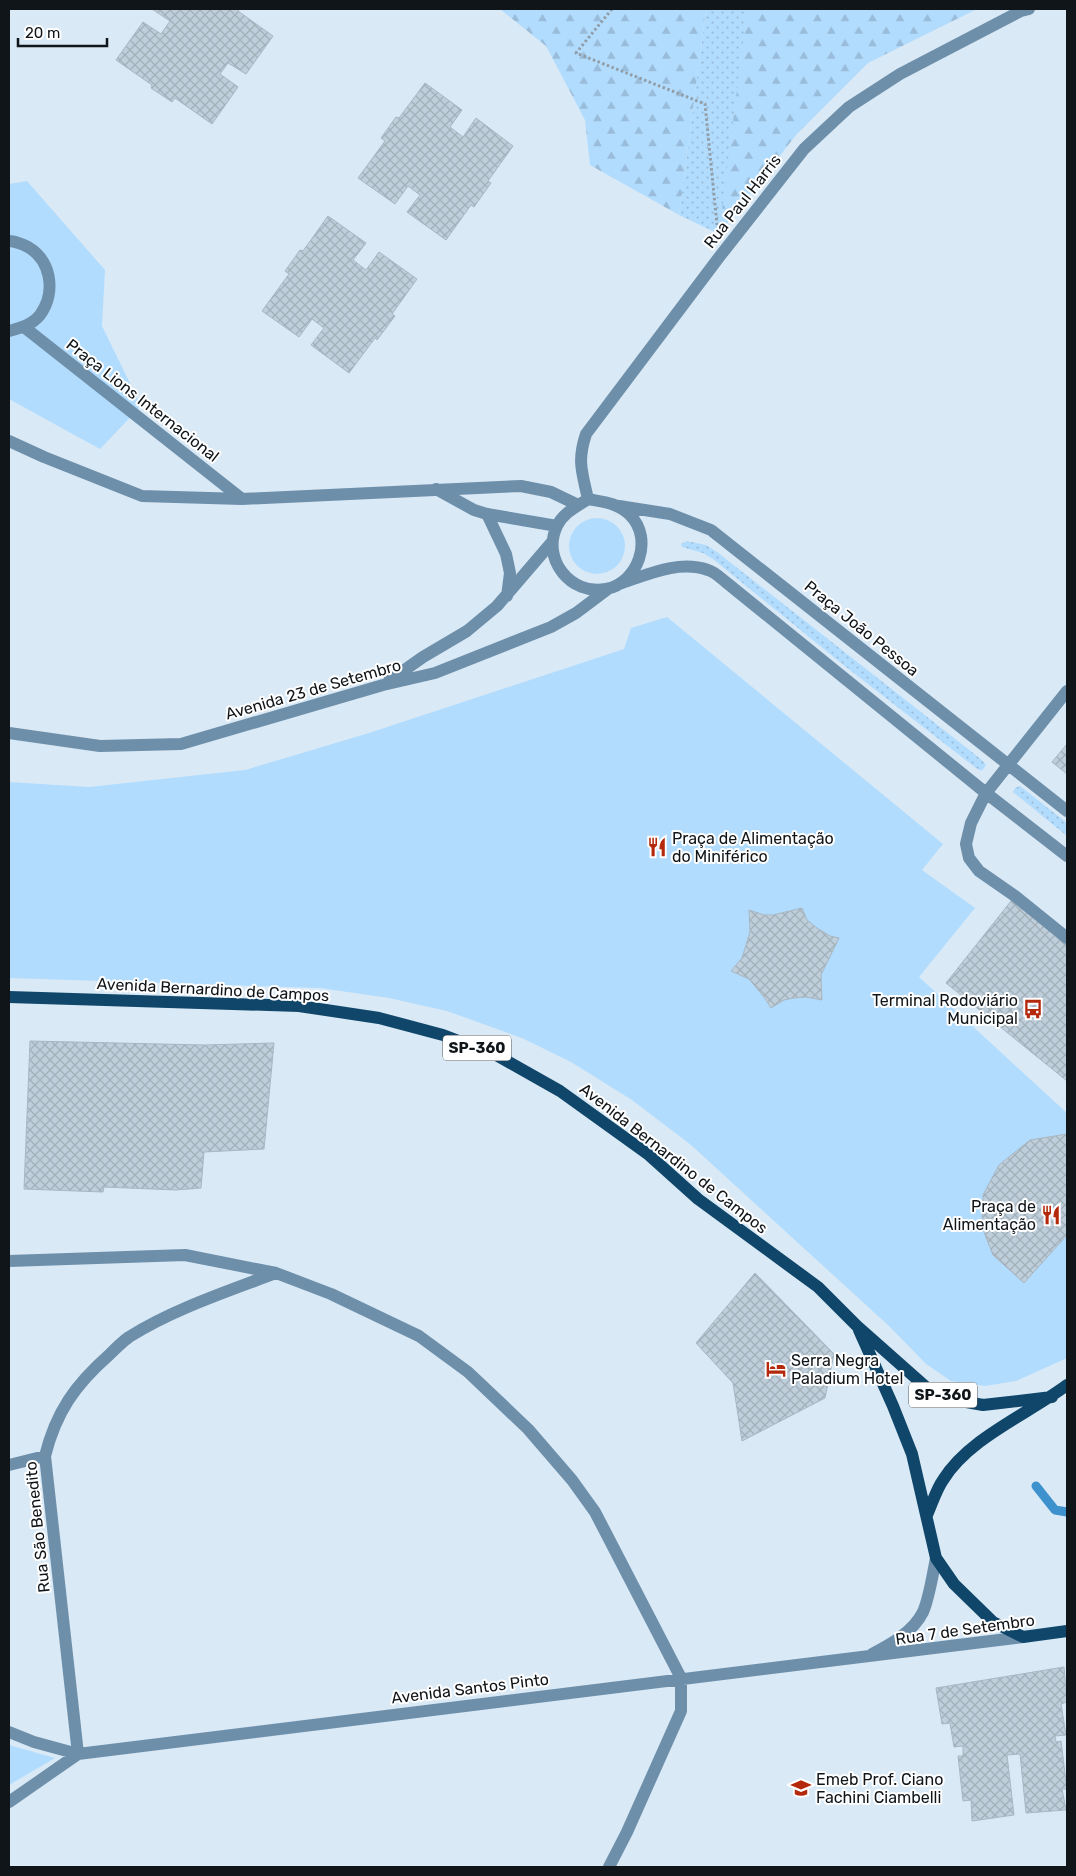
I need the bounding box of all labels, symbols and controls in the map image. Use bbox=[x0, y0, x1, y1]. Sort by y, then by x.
scale bar bbox=[18, 15, 106, 47]
text: 20 m bbox=[25, 24, 60, 42]
street label: Rua Paul Harris bbox=[700, 151, 785, 252]
street label: Praça Lions Internacional bbox=[63, 335, 223, 466]
street label: Praça João Pessoa bbox=[801, 577, 923, 680]
street label: Avenida 23 de Setembro bbox=[223, 655, 403, 724]
place label: Praça de Alimentação do Miniférico bbox=[672, 829, 834, 866]
restaurant icon: Praça de Alimentação do Miniférico bbox=[646, 836, 668, 858]
street label: Avenida Bernardino de Campos bbox=[96, 974, 330, 1005]
place label: Terminal Rodoviário Municipal bbox=[872, 991, 1018, 1028]
bus stop icon: Terminal Rodoviário Municipal bbox=[1022, 998, 1044, 1020]
road number: SP-360 bbox=[443, 1036, 511, 1060]
street label: Avenida Bernardino de Campos bbox=[576, 1079, 771, 1238]
place label: Praça de Alimentação bbox=[943, 1197, 1036, 1234]
restaurant icon: Praça de Alimentação bbox=[1040, 1204, 1062, 1226]
place label: Serra Negra Paladium Hotel bbox=[791, 1351, 903, 1388]
hotel icon: Serra Negra Paladium Hotel bbox=[765, 1358, 787, 1380]
road number: SP-360 bbox=[909, 1382, 977, 1408]
street label: Rua São Benedito bbox=[21, 1460, 54, 1594]
street label: Rua 7 de Setembro bbox=[894, 1610, 1036, 1649]
street label: Avenida Santos Pinto bbox=[390, 1669, 550, 1708]
place label: Emeb Prof. Ciano Fachini Ciambelli bbox=[816, 1770, 943, 1807]
school or university icon: Emeb Prof. Ciano Fachini Ciambelli bbox=[790, 1777, 812, 1799]

